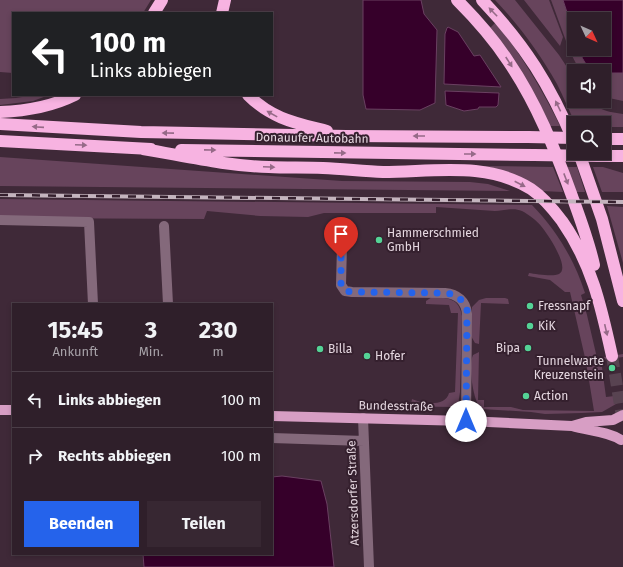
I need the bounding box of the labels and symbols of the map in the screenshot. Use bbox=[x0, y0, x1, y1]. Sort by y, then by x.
one-way arrow bbox=[489, 7, 498, 17]
north arrow bbox=[567, 12, 611, 56]
one-way arrow bbox=[505, 57, 513, 67]
one-way arrow bbox=[555, 101, 561, 112]
one-way arrow bbox=[266, 110, 278, 117]
one-way arrow bbox=[31, 124, 44, 130]
one-way arrow bbox=[162, 129, 174, 136]
street label: Donauufer Autobahn bbox=[255, 130, 369, 146]
one-way arrow bbox=[412, 133, 425, 139]
one-way arrow bbox=[75, 142, 87, 149]
one-way arrow bbox=[204, 147, 216, 154]
one-way arrow bbox=[334, 150, 347, 156]
one-way arrow bbox=[464, 151, 477, 157]
one-way arrow bbox=[263, 164, 275, 171]
one-way arrow bbox=[563, 174, 569, 186]
one-way arrow bbox=[514, 180, 526, 187]
pin bbox=[324, 217, 358, 258]
place label: Hammerschmied GmbH bbox=[387, 226, 479, 254]
marker: Hammerschmied GmbH bbox=[374, 235, 384, 245]
place label: Fressnapf bbox=[538, 299, 591, 313]
marker: Fressnapf bbox=[525, 301, 535, 311]
place label: KiK bbox=[538, 319, 556, 333]
marker: KiK bbox=[525, 321, 535, 331]
one-way arrow bbox=[604, 324, 610, 336]
place label: Bipa bbox=[496, 341, 520, 355]
place label: Billa bbox=[328, 342, 352, 356]
marker: Bipa bbox=[523, 343, 533, 353]
marker: Billa bbox=[315, 344, 325, 354]
place label: Hofer bbox=[375, 349, 406, 363]
marker: Hofer bbox=[362, 351, 372, 361]
place label: Tunnelwarte Kreuzenstein bbox=[534, 354, 604, 382]
marker: Tunnelwarte Kreuzenstein bbox=[607, 363, 617, 373]
place label: Action bbox=[534, 389, 568, 403]
marker: Action bbox=[521, 391, 531, 401]
street label: Bundesstraße bbox=[358, 398, 434, 414]
position arrow bbox=[445, 400, 487, 442]
street label: Atzersdorfer Straße bbox=[344, 440, 362, 546]

